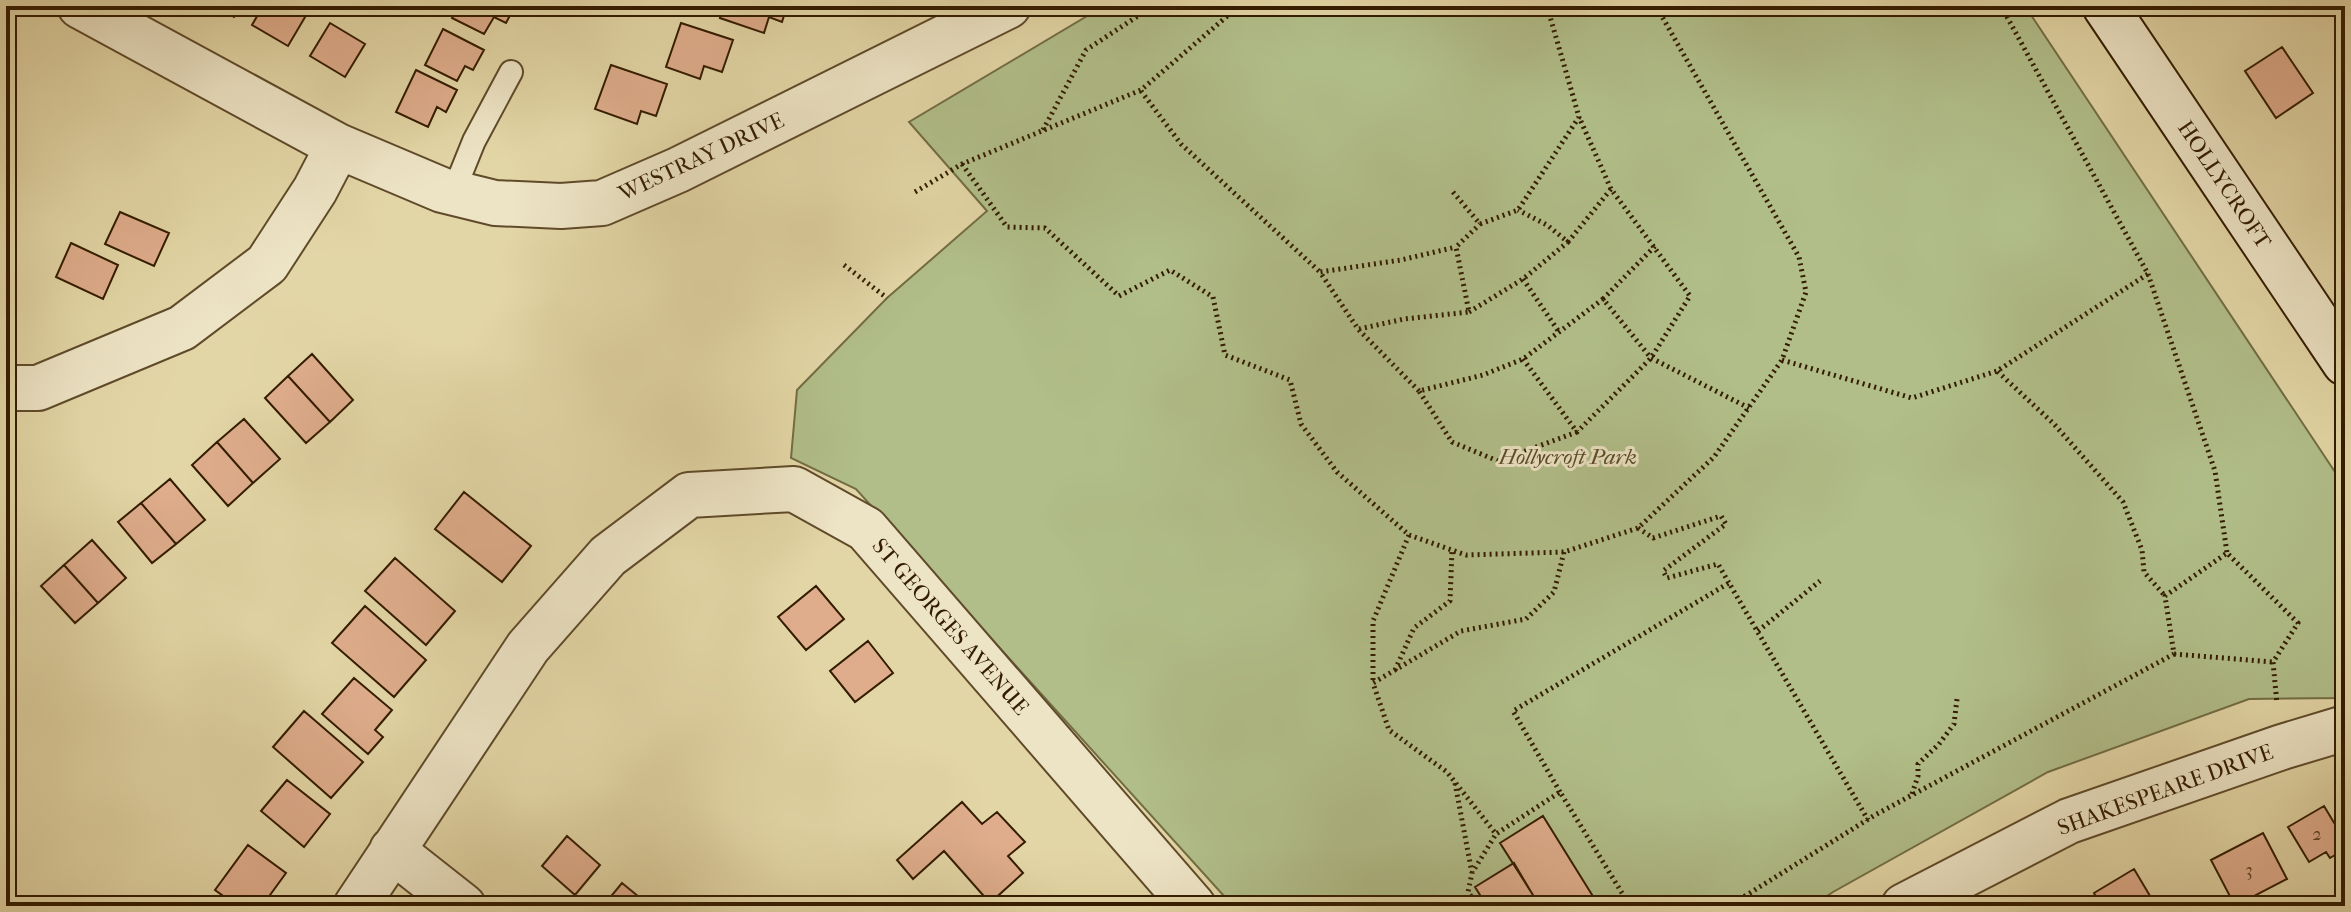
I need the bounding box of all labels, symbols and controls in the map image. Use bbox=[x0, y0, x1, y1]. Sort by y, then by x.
street label: WESTRAY DRIVE bbox=[614, 107, 788, 207]
street label: HOLLYCROFT bbox=[2172, 116, 2277, 254]
park label: Hollycroft Park bbox=[1498, 444, 1637, 470]
street label: ST GEORGES AVENUE bbox=[866, 533, 1034, 720]
street label: SHAKESPEARE DRIVE bbox=[2054, 739, 2277, 841]
house number: 2 bbox=[2312, 824, 2322, 845]
house number: 3 bbox=[2245, 860, 2253, 881]

